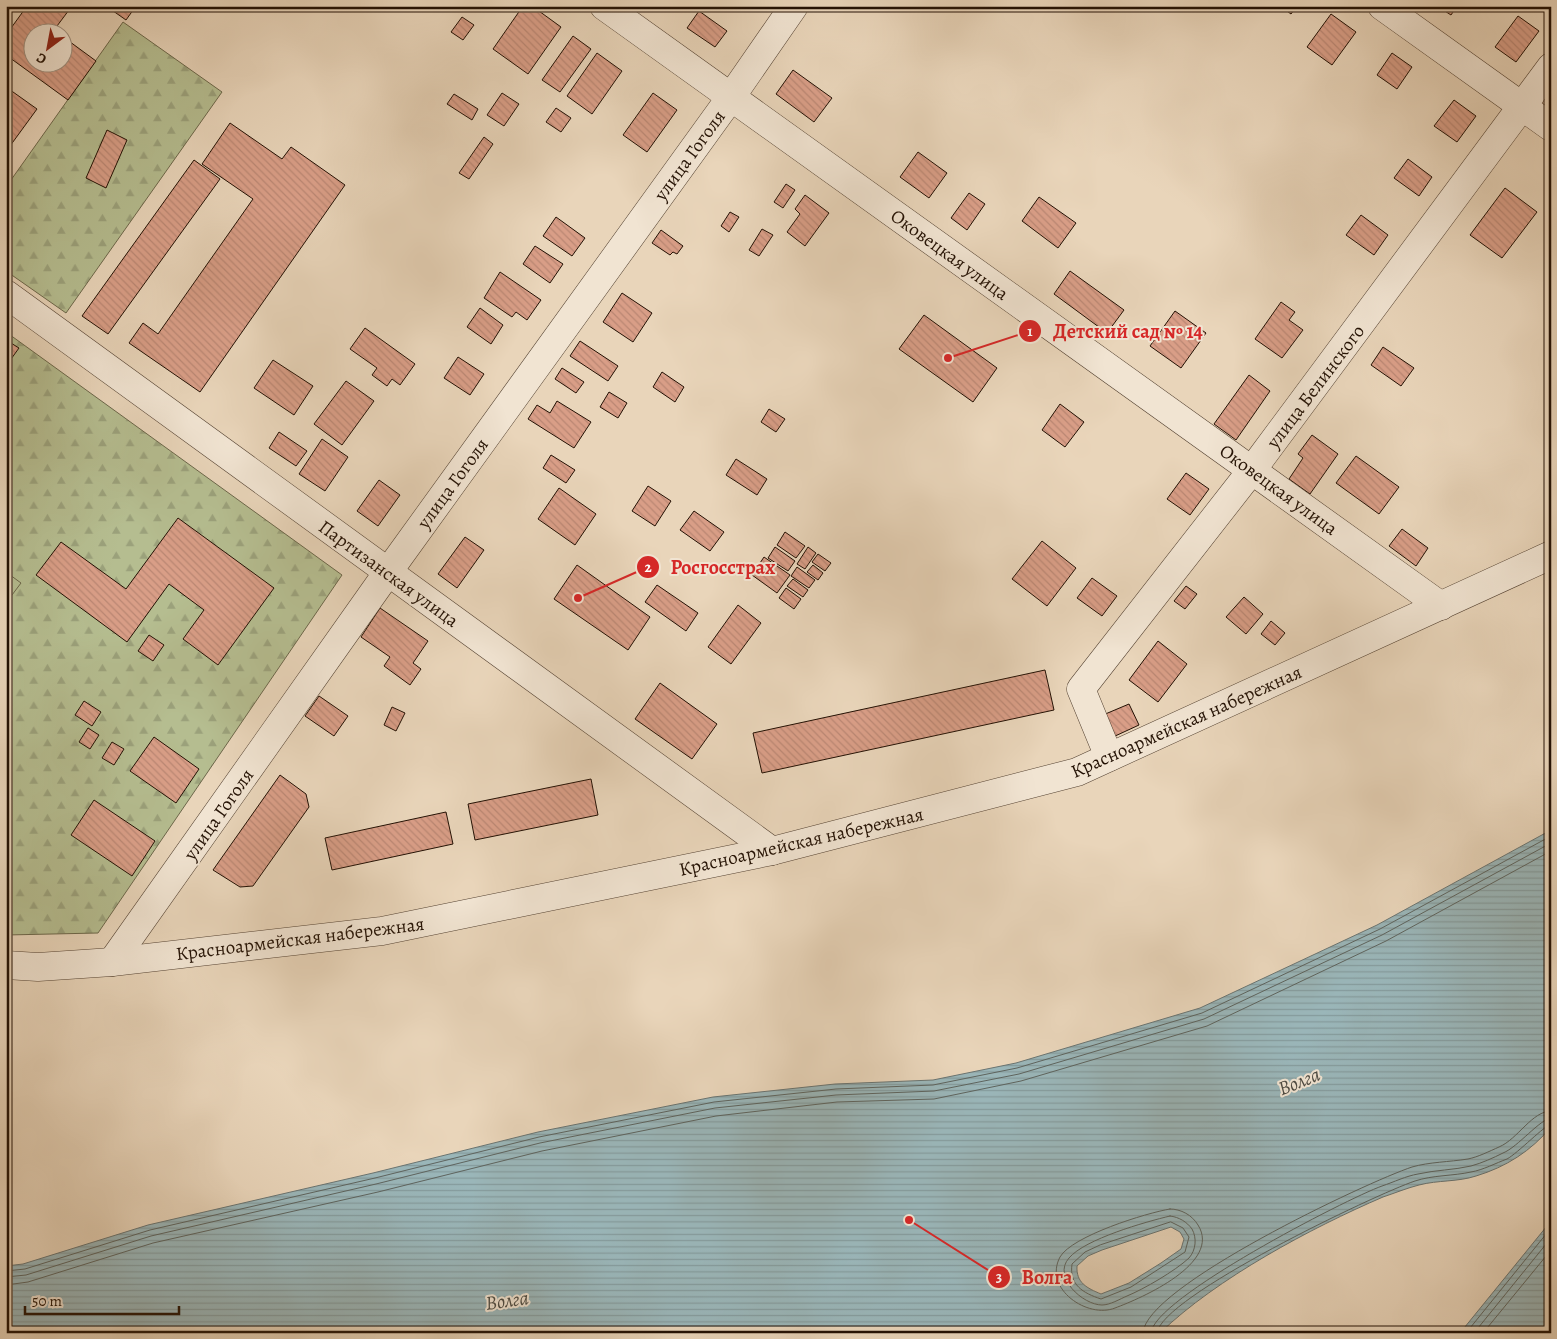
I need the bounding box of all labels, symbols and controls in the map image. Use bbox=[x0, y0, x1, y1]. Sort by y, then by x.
north arrow bbox=[22, 22, 72, 72]
text: С bbox=[32, 48, 50, 69]
street label: улица Гоголя bbox=[648, 105, 732, 207]
street label: Оковецкая улица bbox=[885, 203, 1014, 307]
callout: Детский сад № 14 bbox=[1018, 313, 1213, 348]
text: Детский сад № 14 bbox=[1053, 318, 1204, 345]
street label: улица Белинского bbox=[1260, 319, 1371, 455]
text: 1 bbox=[1027, 321, 1033, 341]
street label: улица Гоголя bbox=[411, 433, 495, 535]
street label: Оковецкая улица bbox=[1214, 438, 1343, 542]
street label: Партизанская улица bbox=[313, 514, 464, 634]
callout: Росгосстрах bbox=[636, 549, 786, 584]
text: Росгосстрах bbox=[670, 554, 776, 581]
text: 2 bbox=[644, 557, 652, 577]
street label: Красноармейская набережная bbox=[1067, 659, 1306, 785]
street label: улица Гоголя bbox=[177, 764, 260, 866]
street label: Красноармейская набережная bbox=[676, 801, 926, 883]
street label: Красноармейская набережная bbox=[174, 911, 426, 967]
water label: Волга bbox=[1274, 1061, 1324, 1102]
callout: Волга bbox=[986, 1260, 1082, 1295]
text: Волга bbox=[1022, 1264, 1073, 1291]
text: 3 bbox=[996, 1267, 1002, 1287]
scale bar bbox=[25, 1284, 179, 1316]
water label: Волга bbox=[484, 1284, 530, 1317]
text: 50 m bbox=[32, 1291, 62, 1311]

